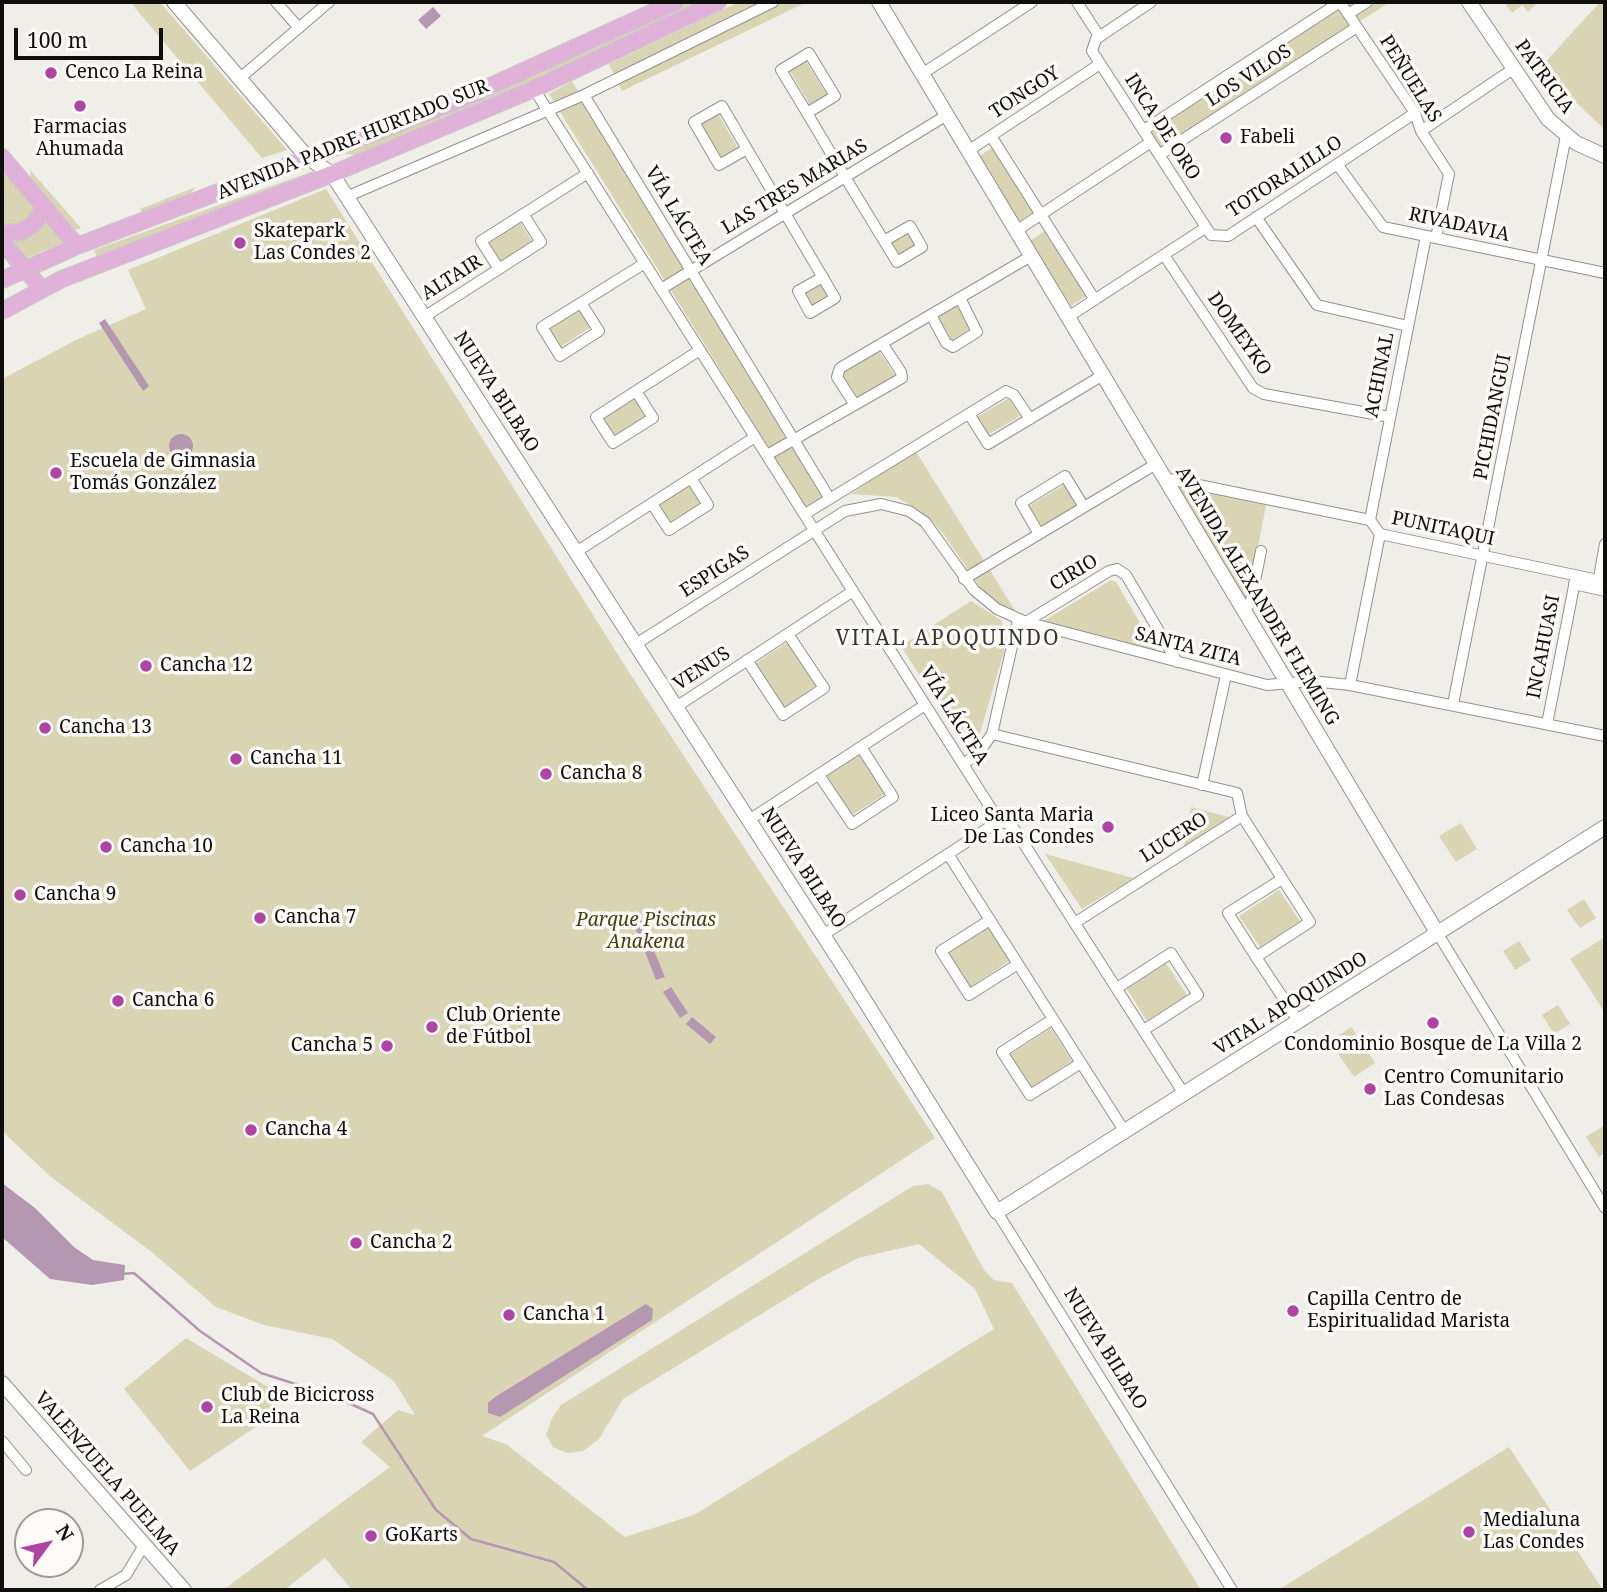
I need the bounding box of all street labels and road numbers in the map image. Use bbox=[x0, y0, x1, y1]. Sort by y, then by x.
street label: PEÑUELAS bbox=[1374, 31, 1446, 127]
street label: PATRICIA bbox=[1510, 36, 1578, 118]
street label: LOS VILOS bbox=[1202, 40, 1296, 112]
street label: TONGOY bbox=[986, 62, 1064, 124]
street label: INCA DE ORO bbox=[1119, 69, 1205, 185]
street label: AVENIDA PADRE HURTADO SUR bbox=[214, 75, 492, 205]
street label: TOTORALILLO bbox=[1223, 131, 1347, 223]
street label: LAS TRES MARIAS bbox=[718, 134, 872, 240]
street label: VÍA LÁCTEA bbox=[640, 162, 716, 270]
street label: RIVADAVIA bbox=[1406, 203, 1512, 247]
street label: ALTAIR bbox=[417, 251, 487, 305]
street label: DOMEYKO bbox=[1202, 288, 1276, 380]
street label: NUEVA BILBAO bbox=[448, 327, 544, 457]
street label: ACHINAL bbox=[1361, 330, 1399, 420]
street label: PICHIDANGUI bbox=[1470, 352, 1516, 482]
street label: AVENIDA ALEXANDER FLEMING bbox=[1170, 462, 1344, 730]
street label: PUNITAQUI bbox=[1389, 507, 1497, 551]
street label: ESPIGAS bbox=[676, 541, 754, 603]
street label: CIRIO bbox=[1046, 550, 1102, 596]
street label: INCAHUASI bbox=[1523, 593, 1565, 701]
street label: SANTA ZITA bbox=[1132, 623, 1244, 671]
street label: VENUS bbox=[669, 642, 735, 696]
street label: VÍA LÁCTEA bbox=[915, 663, 993, 769]
street label: NUEVA BILBAO bbox=[755, 803, 851, 933]
street label: LUCERO bbox=[1136, 808, 1212, 868]
street label: VITAL APOQUINDO bbox=[1210, 948, 1372, 1060]
street label: NUEVA BILBAO bbox=[1058, 1284, 1152, 1414]
street label: VALENZUELA PUELMA bbox=[30, 1387, 184, 1561]

